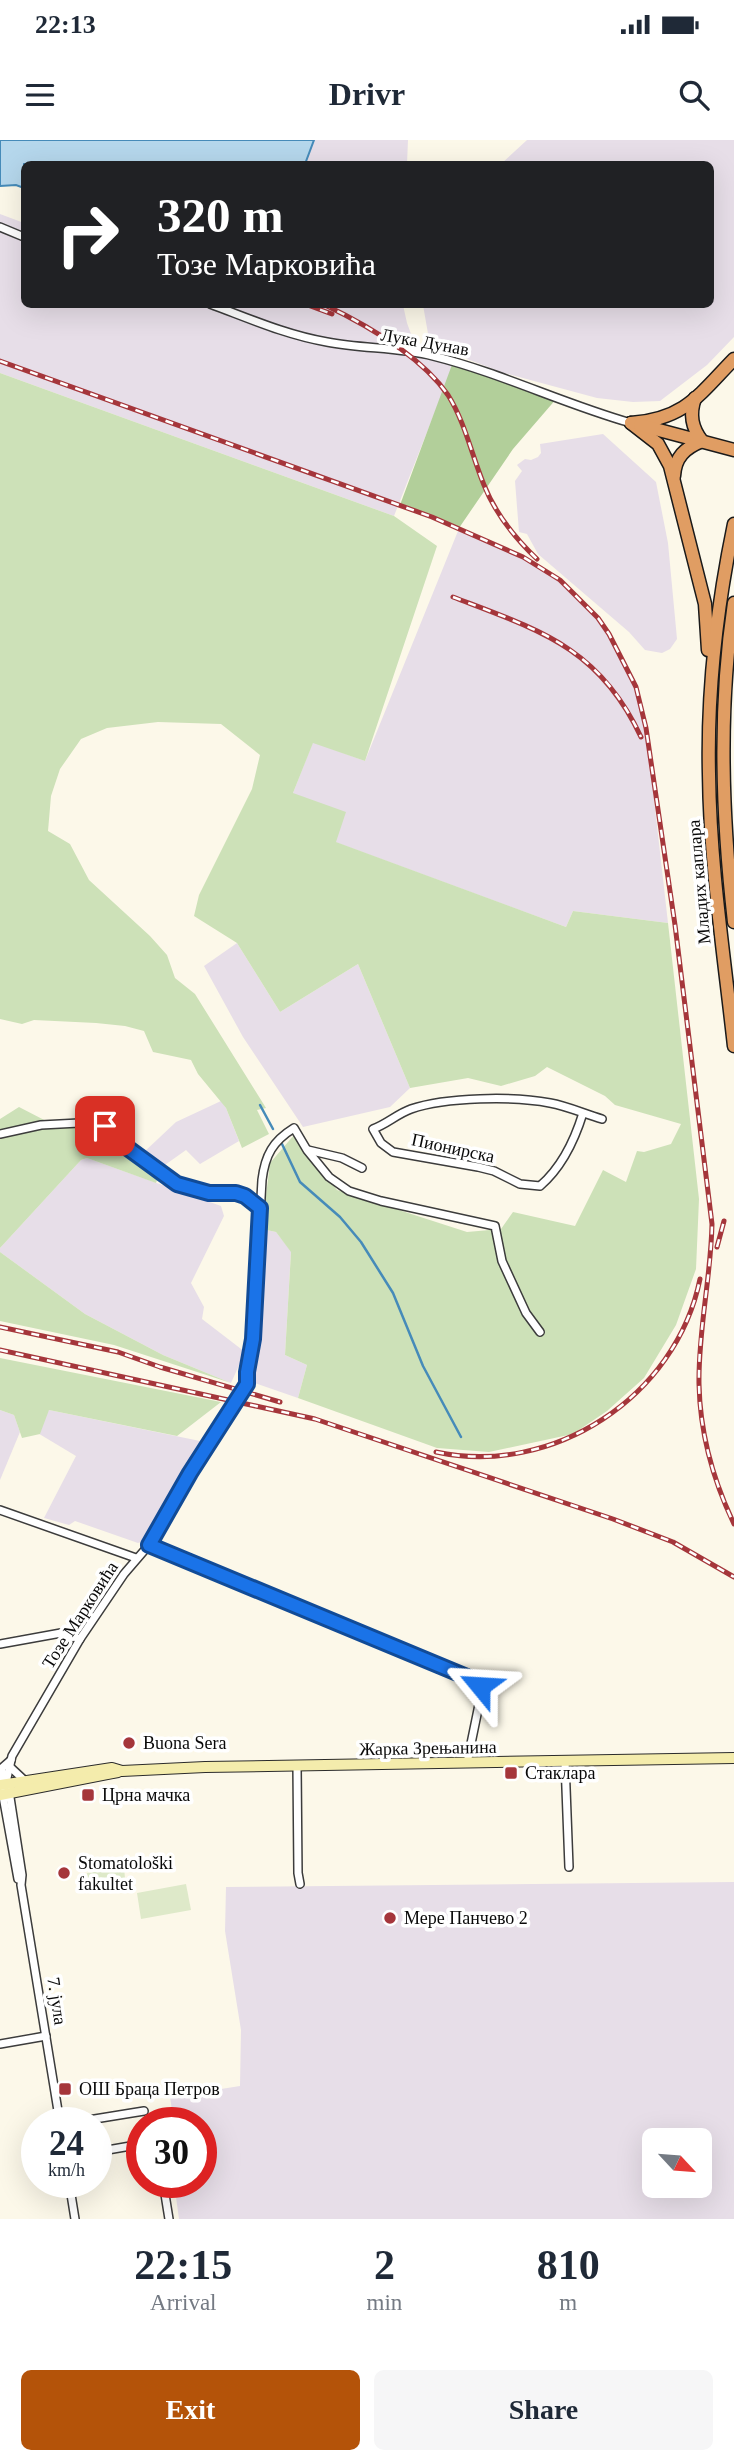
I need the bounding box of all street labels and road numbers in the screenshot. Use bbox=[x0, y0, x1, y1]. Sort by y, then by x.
street label: Лука Дунав bbox=[379, 324, 471, 360]
street label: Младих каплара bbox=[684, 819, 714, 945]
street label: Пионирска bbox=[410, 1129, 496, 1167]
street label: Тозе Марковића bbox=[38, 1558, 122, 1672]
street label: Жарка Зрењанина bbox=[359, 1737, 497, 1759]
street label: 7. јула bbox=[43, 1976, 71, 2026]

